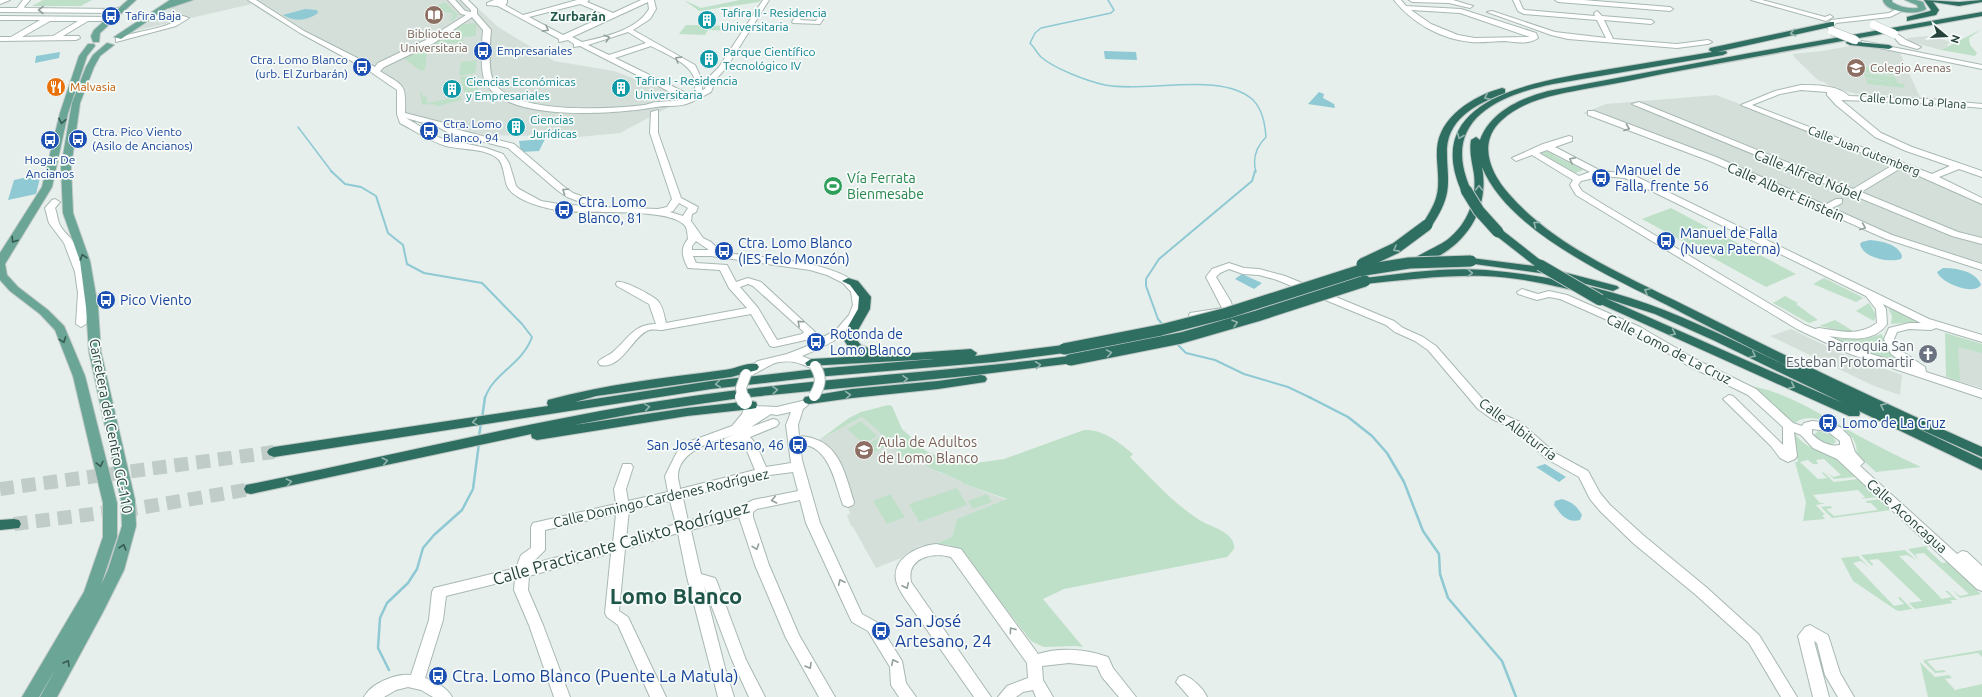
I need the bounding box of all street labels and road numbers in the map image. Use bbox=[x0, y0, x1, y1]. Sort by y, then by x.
street label: Calle Lomo La Plana bbox=[1859, 90, 1967, 111]
street label: Calle Juan Gutemberg bbox=[1806, 123, 1922, 178]
street label: Calle Alfred Nóbel bbox=[1752, 146, 1864, 204]
street label: Calle Albert Einstein bbox=[1725, 159, 1847, 225]
street label: Calle Lomo de La Cruz bbox=[1604, 311, 1734, 387]
street label: Carretera del Centro GC-110 bbox=[86, 337, 136, 515]
street label: Calle Albiturría bbox=[1476, 395, 1560, 463]
street label: Calle Domingo Cardenes Rodríguez bbox=[552, 465, 770, 531]
street label: Calle Aconcagua bbox=[1863, 476, 1951, 556]
street label: Calle Practicante Calixto Rodríguez bbox=[490, 497, 752, 588]

